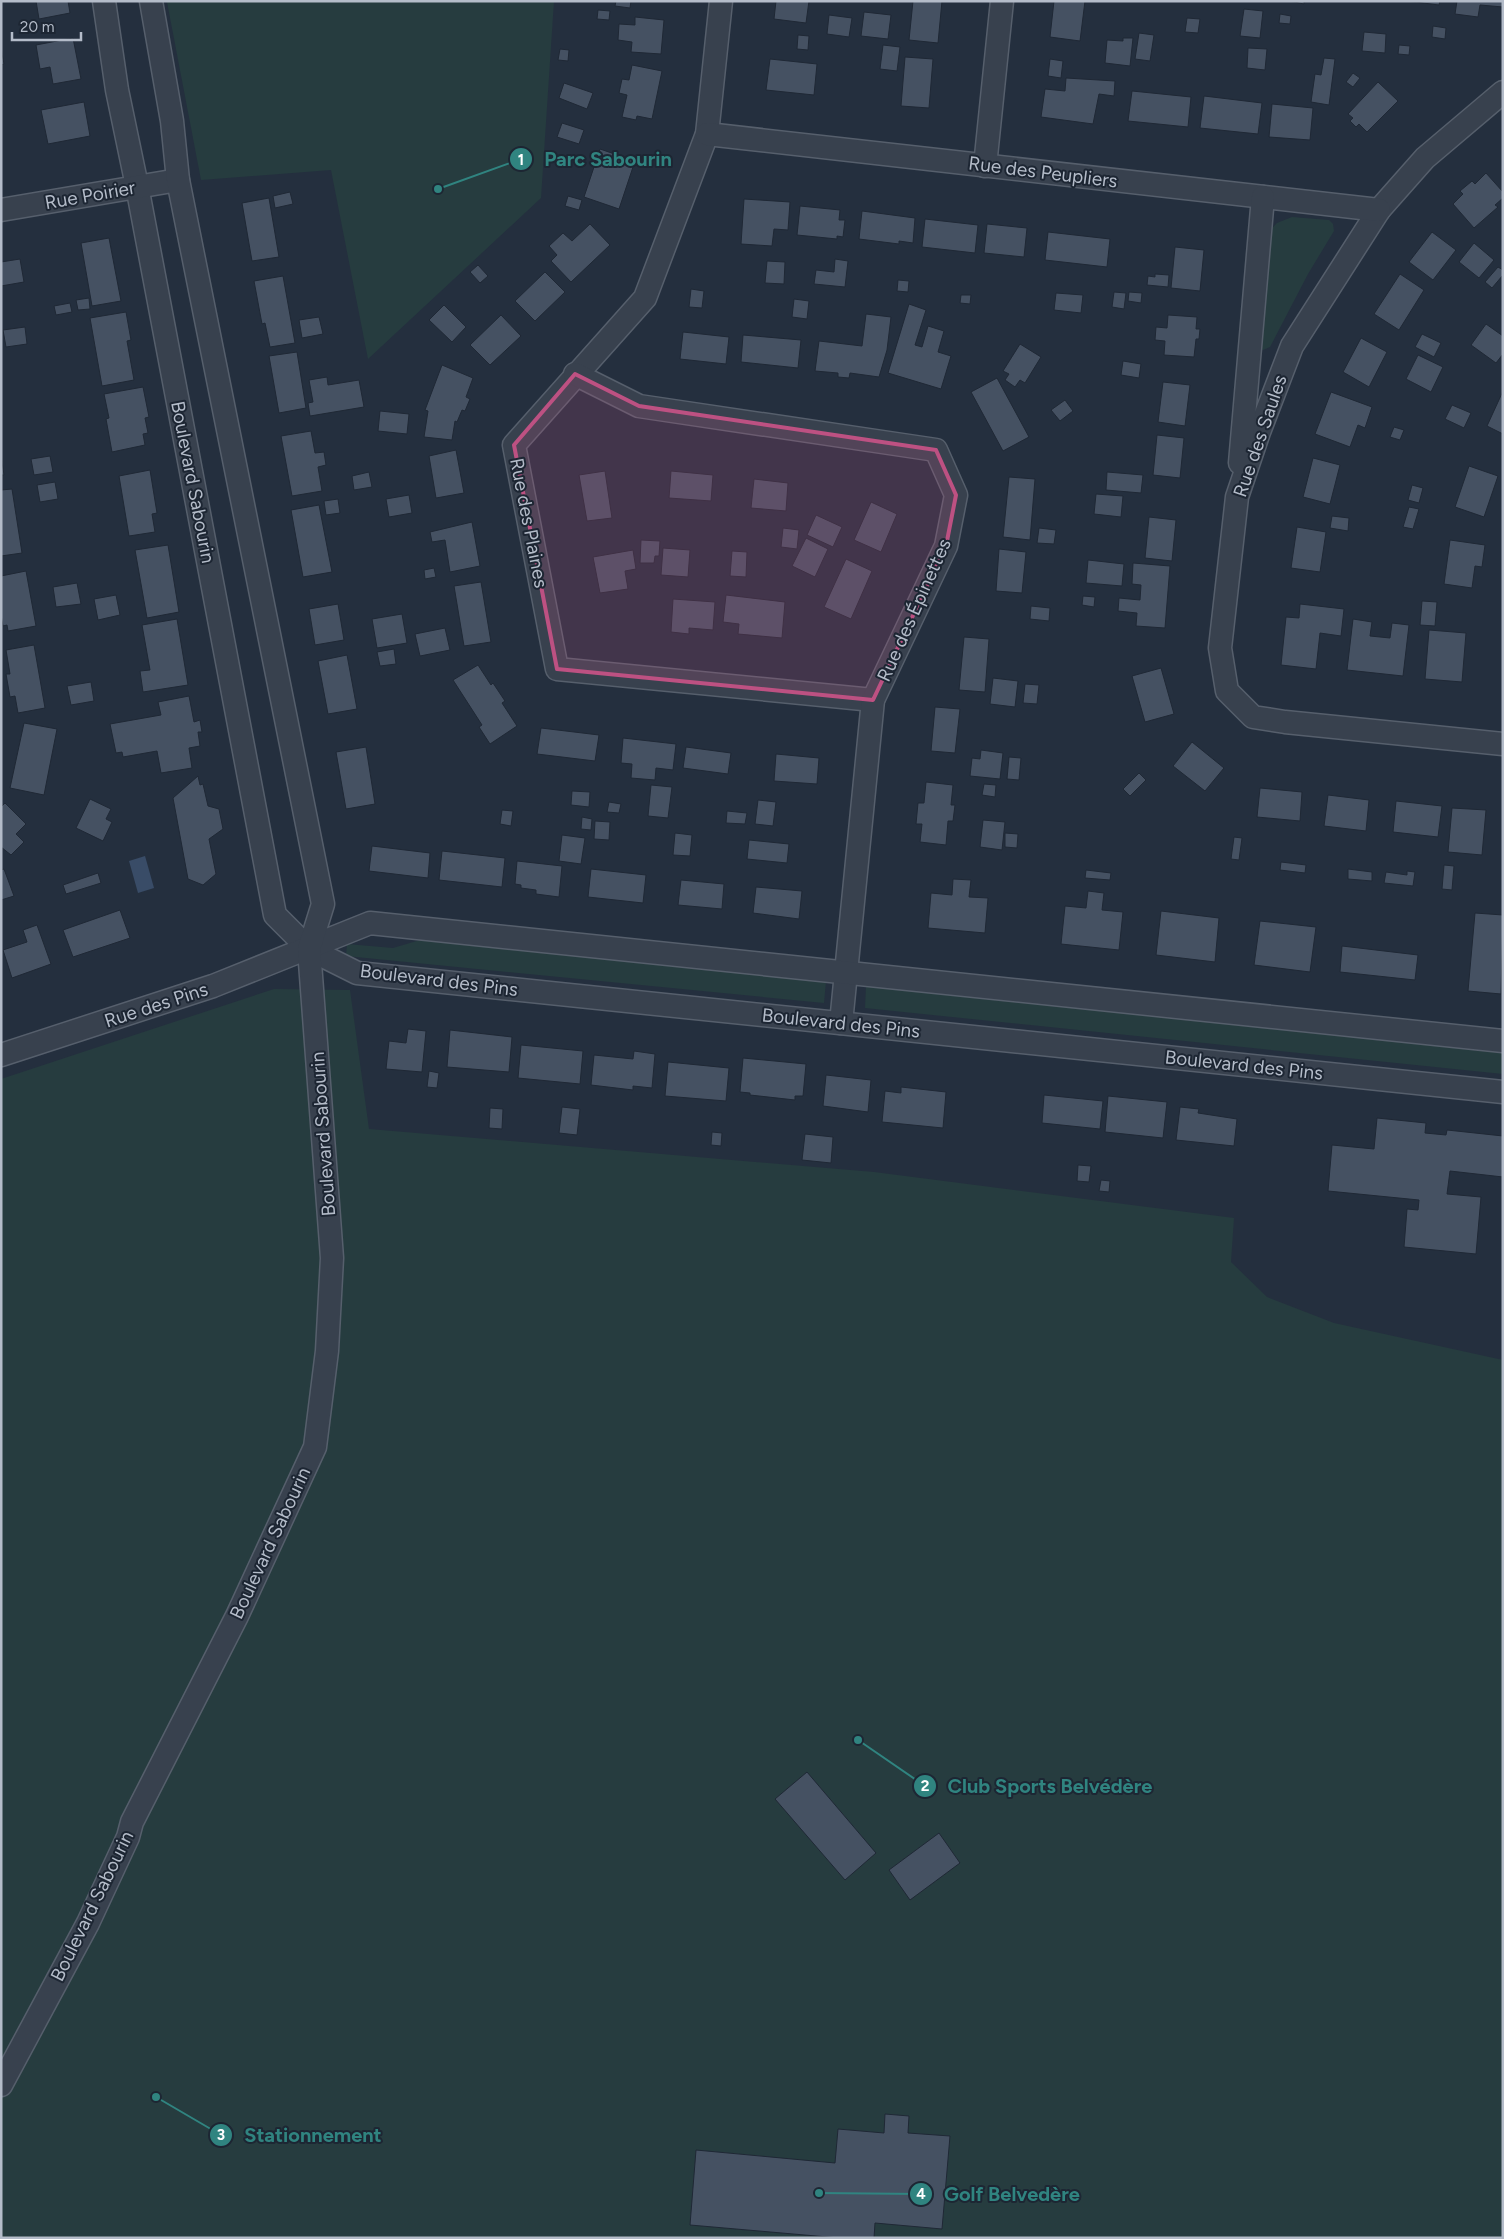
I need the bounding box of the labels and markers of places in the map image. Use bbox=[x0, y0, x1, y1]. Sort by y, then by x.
callout: Parc Sabourin bbox=[509, 142, 681, 177]
callout: Club Sports Belvédère bbox=[912, 1768, 1162, 1803]
callout: Stationnement bbox=[209, 2117, 391, 2152]
callout: Golf Belvedère bbox=[909, 2176, 1090, 2211]

